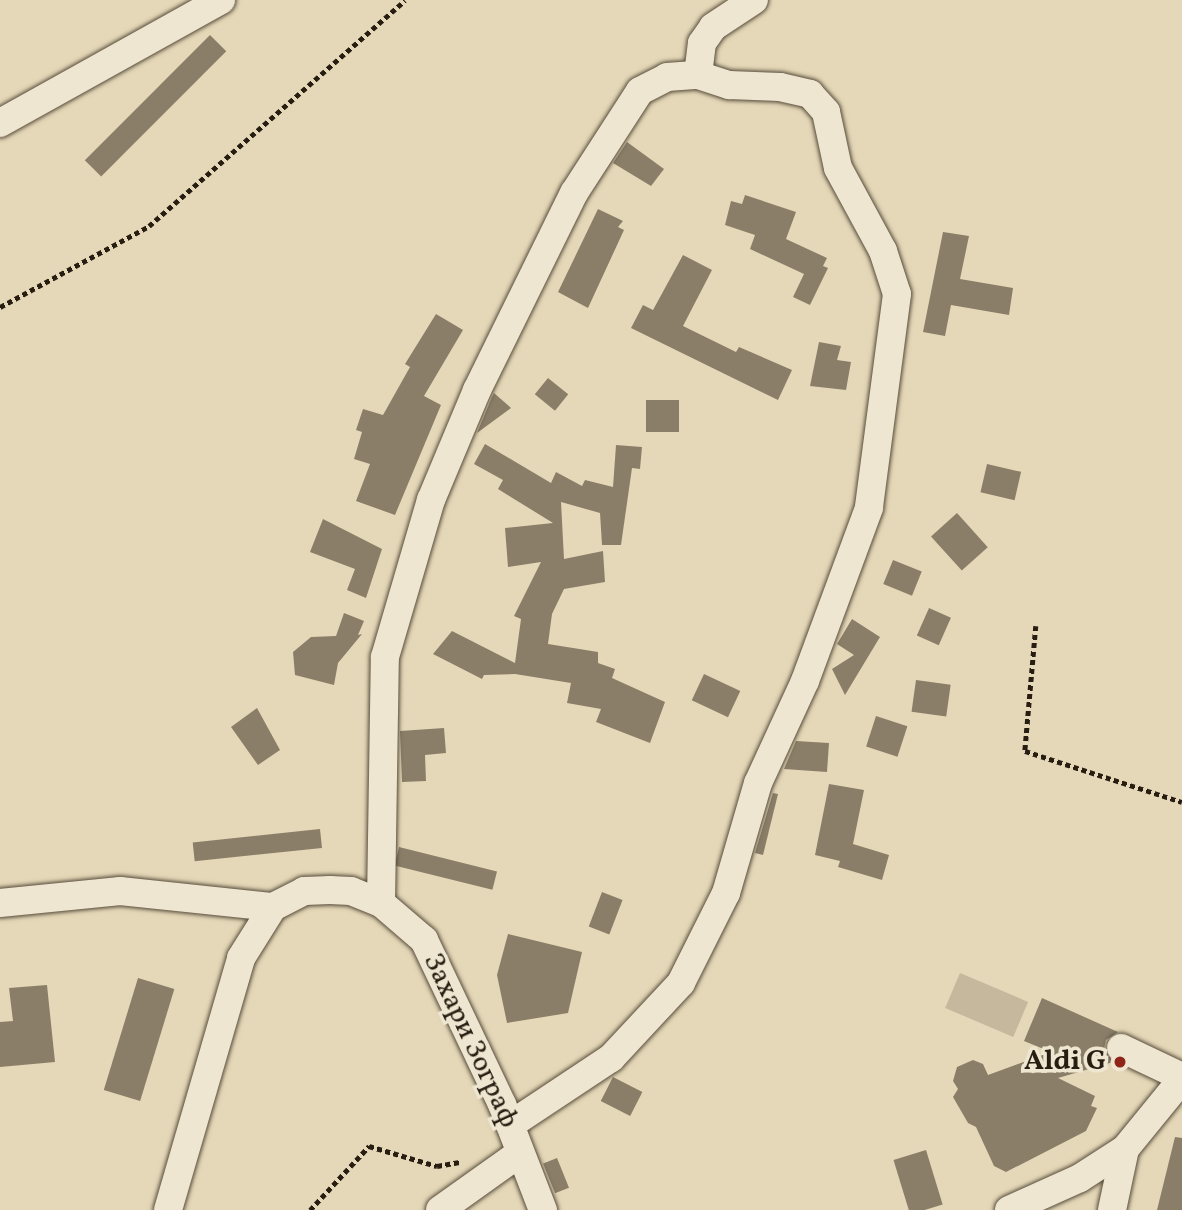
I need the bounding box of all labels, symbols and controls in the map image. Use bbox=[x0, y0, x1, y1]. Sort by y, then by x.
street label: Захари Зограф bbox=[415, 948, 525, 1134]
place label: Aldi G bbox=[1024, 1045, 1106, 1079]
marker: Aldi G bbox=[1112, 1054, 1128, 1070]

